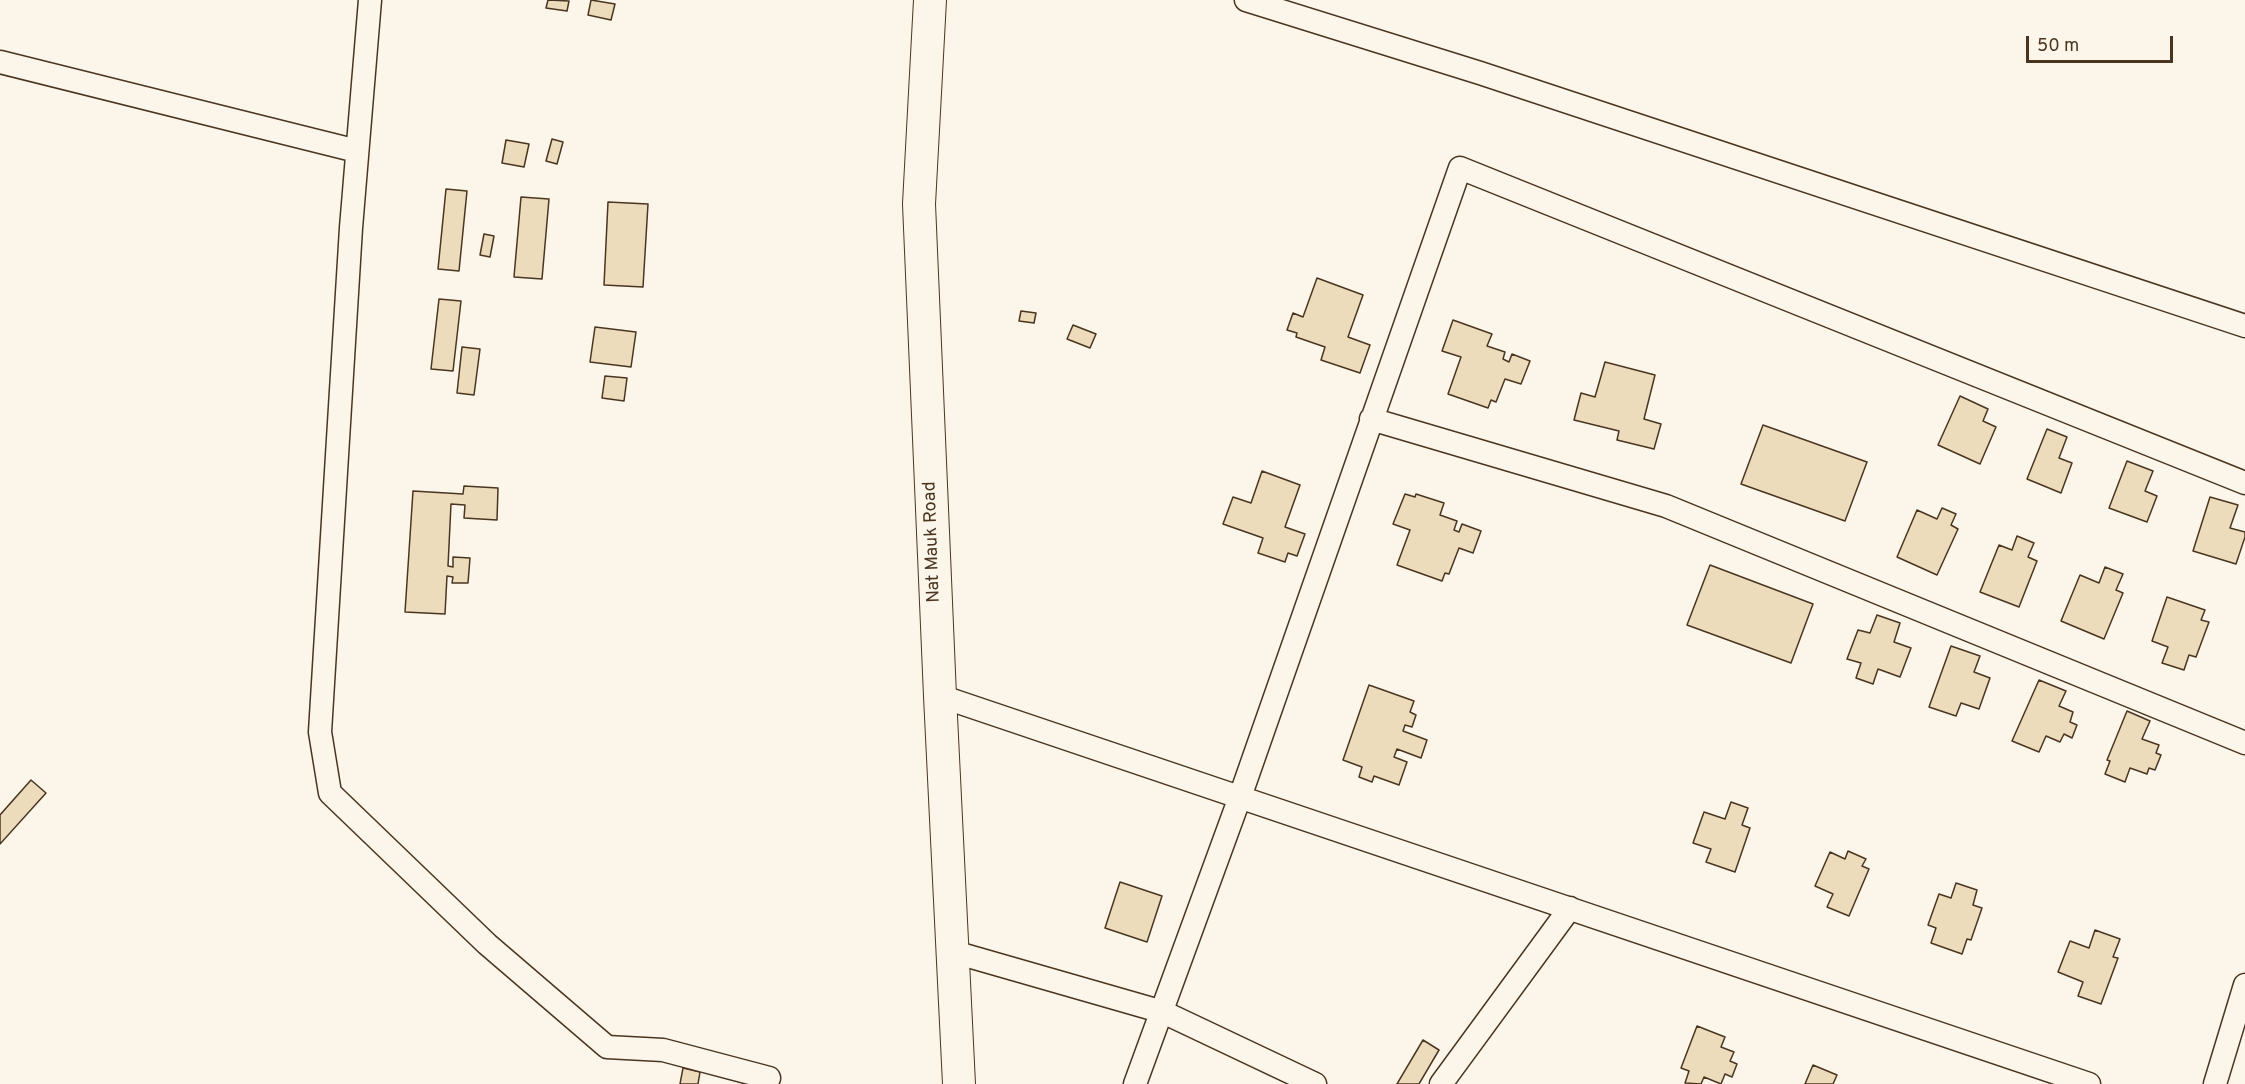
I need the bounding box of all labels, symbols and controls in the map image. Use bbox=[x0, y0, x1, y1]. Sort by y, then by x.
scale bar bbox=[2029, 24, 2176, 62]
text: 50 m bbox=[2037, 35, 2079, 58]
street label: Nat Mauk Road bbox=[920, 481, 946, 603]

